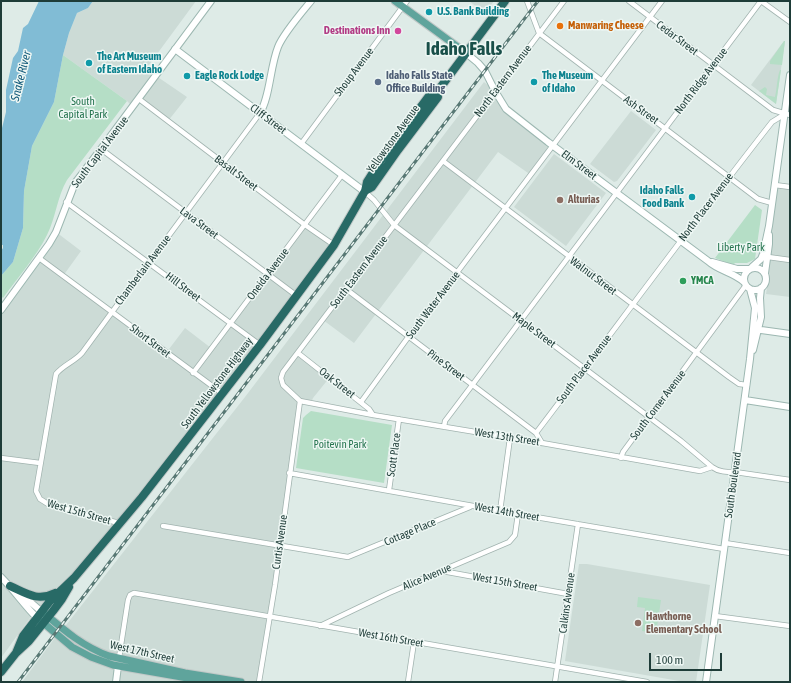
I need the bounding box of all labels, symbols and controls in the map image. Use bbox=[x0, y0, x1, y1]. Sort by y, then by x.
place label: U.S. Bank Building bbox=[437, 5, 509, 19]
marker: U.S. Bank Building bbox=[424, 7, 434, 17]
street label: Cedar Street bbox=[653, 18, 701, 58]
place label: Manwaring Cheese bbox=[568, 19, 644, 33]
marker: Manwaring Cheese bbox=[555, 21, 565, 31]
place label: Destinations Inn bbox=[324, 24, 390, 38]
marker: Destinations Inn bbox=[393, 26, 403, 36]
district label: Idaho Falls bbox=[426, 38, 502, 60]
street label: North Eastern Avenue bbox=[472, 42, 534, 120]
street label: Shoup Avenue bbox=[331, 45, 377, 99]
street label: North Ridge Avenue bbox=[672, 45, 730, 117]
water label: Snake River bbox=[8, 49, 34, 103]
place label: The Art Museum of Eastern Idaho bbox=[97, 50, 162, 76]
marker: The Art Museum of Eastern Idaho bbox=[84, 58, 94, 68]
place label: Eagle Rock Lodge bbox=[195, 69, 264, 83]
place label: Idaho Falls State Office Building bbox=[386, 69, 453, 95]
place label: The Museum of Idaho bbox=[542, 69, 593, 95]
marker: Eagle Rock Lodge bbox=[182, 71, 192, 81]
marker: Idaho Falls State Office Building bbox=[373, 77, 383, 87]
marker: The Museum of Idaho bbox=[529, 77, 539, 87]
street label: Ash Street bbox=[621, 93, 661, 127]
park label: South Capital Park bbox=[59, 95, 107, 121]
street label: Cliff Street bbox=[247, 101, 289, 137]
street label: Yellowstone Avenue bbox=[364, 102, 422, 176]
street label: South Capital Avenue bbox=[69, 114, 131, 190]
street label: Elm Street bbox=[559, 147, 599, 183]
street label: Basalt Street bbox=[212, 152, 260, 194]
street label: North Placer Avenue bbox=[676, 170, 736, 244]
place label: Idaho Falls Food Bank bbox=[640, 184, 684, 210]
marker: Idaho Falls Food Bank bbox=[687, 192, 697, 202]
place label: Alturias bbox=[568, 193, 600, 207]
marker: Alturias bbox=[555, 195, 565, 205]
street label: Lava Street bbox=[177, 204, 221, 242]
street label: Chamberlain Avenue bbox=[112, 232, 174, 308]
street label: South Eastern Avenue bbox=[327, 233, 391, 311]
park label: Liberty Park bbox=[717, 241, 765, 255]
street label: Oneida Avenue bbox=[244, 245, 292, 303]
street label: Walnut Street bbox=[567, 254, 619, 298]
street label: South Water Avenue bbox=[403, 269, 463, 341]
street label: Hill Street bbox=[163, 270, 203, 304]
place label: YMCA bbox=[691, 274, 714, 288]
marker: YMCA bbox=[678, 276, 688, 286]
street label: Maple Street bbox=[510, 309, 558, 351]
street label: Short Street bbox=[127, 322, 173, 360]
street label: South Placer Avenue bbox=[554, 332, 614, 406]
street label: South Yellowstone Highway bbox=[178, 335, 256, 431]
street label: Pine Street bbox=[425, 347, 467, 383]
street label: Oak Street bbox=[316, 365, 358, 401]
street label: South Corner Avenue bbox=[627, 367, 689, 443]
street label: West 13th Street bbox=[474, 425, 540, 449]
street label: Scott Place bbox=[384, 432, 404, 478]
park label: Poitevin Park bbox=[313, 438, 367, 452]
street label: South Boulevard bbox=[722, 451, 744, 519]
street label: West 15th Street bbox=[46, 497, 112, 527]
street label: West 14th Street bbox=[474, 500, 540, 524]
street label: Curtis Avenue bbox=[270, 514, 290, 570]
street label: Cottage Place bbox=[382, 515, 438, 549]
street label: Alice Avenue bbox=[401, 561, 453, 593]
street label: West 15th Street bbox=[472, 570, 538, 594]
street label: Calkins Avenue bbox=[556, 572, 578, 634]
place label: Hawthorne Elementary School bbox=[646, 610, 722, 636]
marker: Hawthorne Elementary School bbox=[633, 618, 643, 628]
street label: West 16th Street bbox=[358, 626, 424, 650]
street label: West 17th Street bbox=[109, 638, 175, 666]
scale bar bbox=[651, 645, 724, 671]
text: 100 m bbox=[656, 653, 683, 667]

